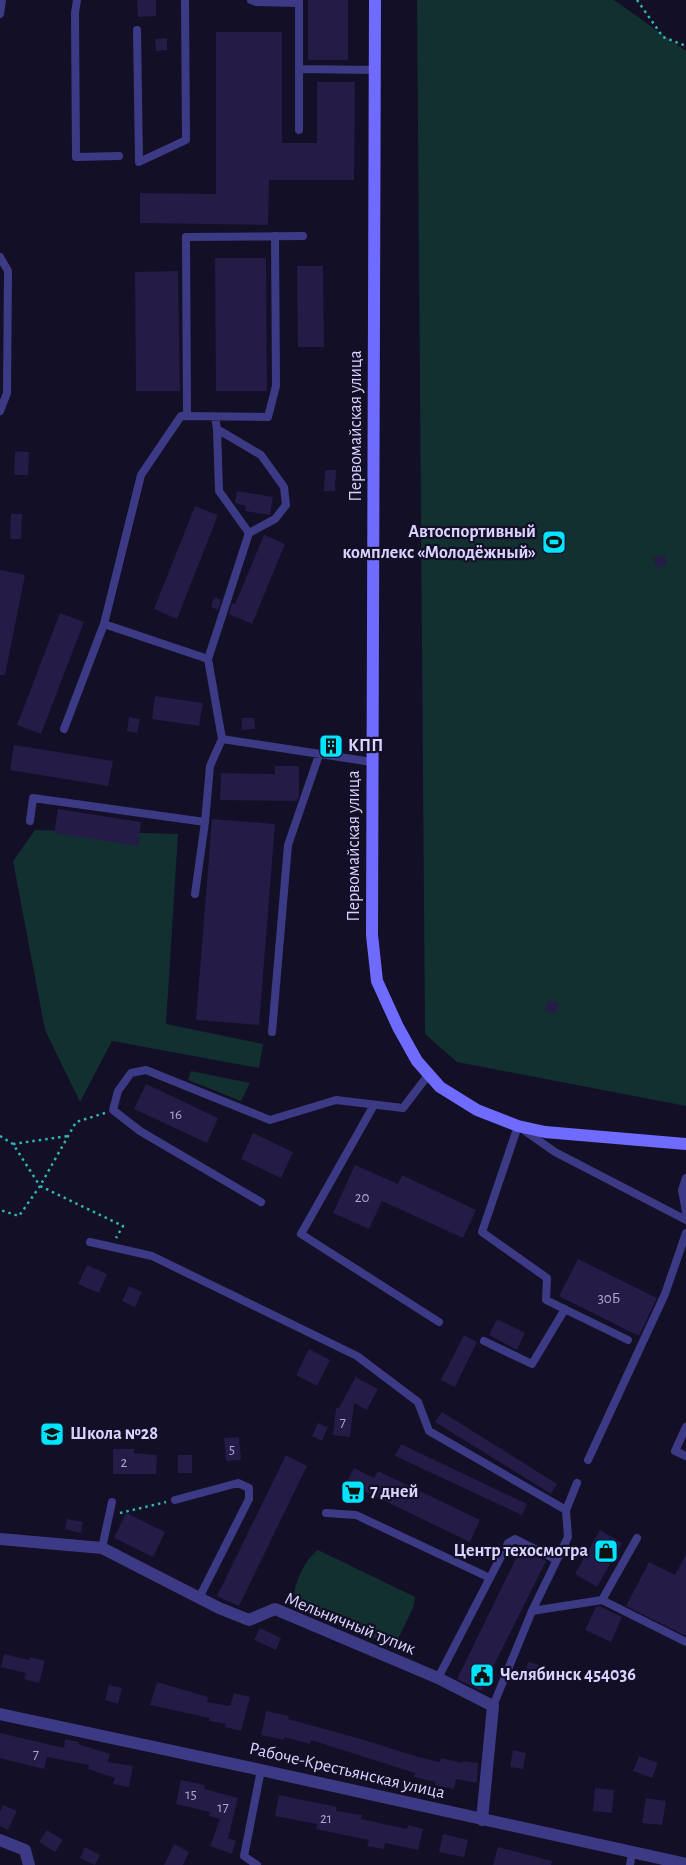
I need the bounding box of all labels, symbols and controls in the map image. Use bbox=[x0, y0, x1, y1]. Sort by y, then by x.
street label: Первомайская улица bbox=[347, 350, 365, 502]
place label: Автоспортивный комплекс «Молодёжный» bbox=[342, 523, 536, 562]
sports icon: Автоспортивный комплекс «Молодёжный» bbox=[541, 529, 567, 555]
building icon: КПП bbox=[318, 733, 344, 759]
place label: КПП bbox=[348, 737, 383, 755]
street label: Первомайская улица bbox=[345, 770, 363, 922]
house number: 16 bbox=[170, 1107, 182, 1122]
house number: 20 bbox=[355, 1190, 369, 1205]
house number: 30Б bbox=[598, 1291, 620, 1306]
house number: 7 bbox=[340, 1415, 346, 1430]
school or university icon: Школа №28 bbox=[39, 1421, 65, 1447]
place label: Школа №28 bbox=[70, 1425, 158, 1443]
house number: 5 bbox=[229, 1442, 235, 1457]
house number: 2 bbox=[121, 1455, 128, 1470]
supermarket icon: 7 дней bbox=[340, 1479, 366, 1505]
place label: 7 дней bbox=[370, 1483, 418, 1501]
shop icon: Центр техосмотра bbox=[593, 1538, 619, 1564]
place label: Центр техосмотра bbox=[453, 1542, 588, 1560]
street label: Мельничный тупик bbox=[282, 1590, 419, 1659]
public building icon: Челябинск 454036 bbox=[469, 1662, 495, 1688]
place label: Челябинск 454036 bbox=[500, 1666, 636, 1684]
street label: Рабоче-Крестьянская улица bbox=[247, 1739, 447, 1802]
house number: 7 bbox=[33, 1747, 39, 1762]
house number: 15 bbox=[185, 1787, 197, 1802]
house number: 17 bbox=[217, 1800, 229, 1815]
house number: 21 bbox=[320, 1811, 332, 1826]

